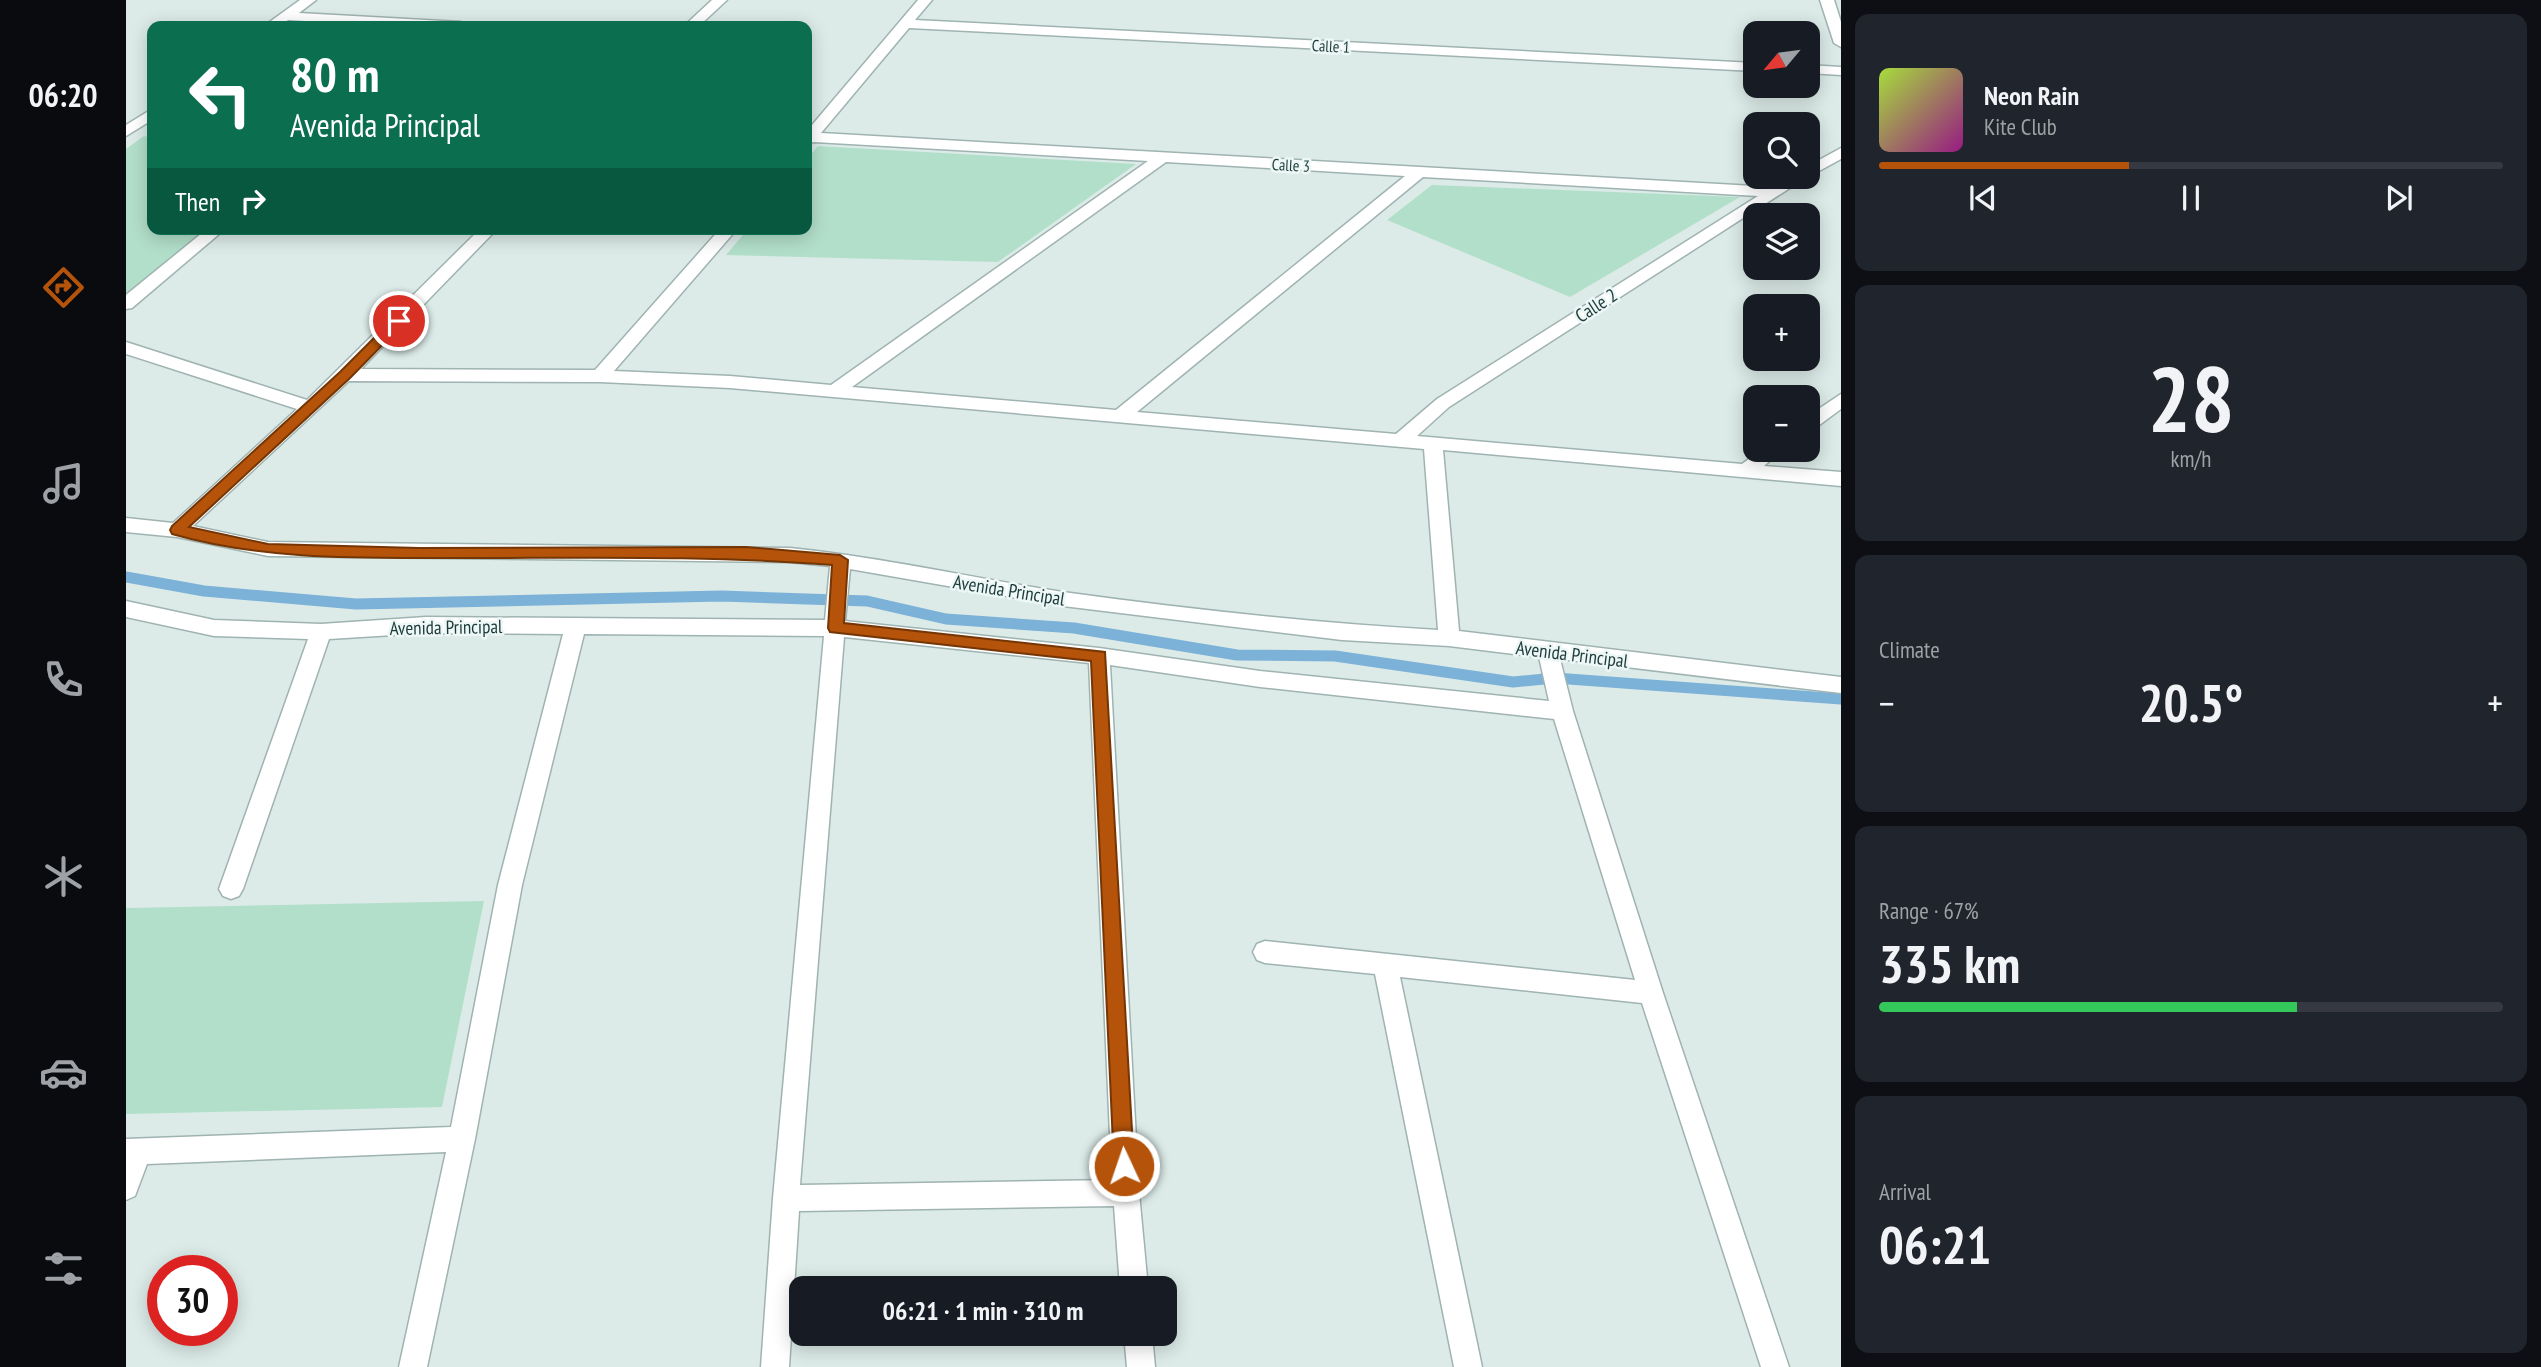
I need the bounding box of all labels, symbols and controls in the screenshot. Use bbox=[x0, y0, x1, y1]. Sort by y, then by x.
north arrow bbox=[1743, 21, 1820, 98]
map controls bbox=[1743, 21, 1820, 462]
street label: Calle 1 bbox=[1311, 35, 1351, 57]
text: 80 m bbox=[290, 42, 379, 106]
icon: left bbox=[175, 49, 266, 140]
text: 06:20 bbox=[28, 74, 98, 116]
text: Neon Rain bbox=[1984, 79, 2079, 112]
text: Avenida Principal bbox=[290, 104, 480, 146]
button: search bbox=[1743, 112, 1820, 189]
text: Kite Club bbox=[1984, 112, 2057, 141]
street label: Calle 3 bbox=[1271, 154, 1311, 176]
icon: previous bbox=[1964, 179, 2002, 217]
icon: pause bbox=[2172, 179, 2210, 217]
icon: next bbox=[2380, 179, 2418, 217]
icon: right bbox=[234, 182, 272, 220]
text: Then bbox=[175, 185, 220, 218]
button: layers bbox=[1743, 203, 1820, 280]
icon: directions bbox=[39, 263, 88, 312]
street label: Calle 2 bbox=[1570, 283, 1622, 327]
pin bbox=[369, 291, 429, 351]
button: + bbox=[1743, 294, 1820, 371]
icon: arrive bbox=[380, 302, 418, 340]
text: 28 bbox=[2148, 339, 2235, 457]
button: − bbox=[1743, 385, 1820, 462]
text: km/h bbox=[2171, 444, 2211, 473]
icon: music bbox=[39, 459, 88, 508]
street label: Avenida Principal bbox=[951, 569, 1067, 611]
street label: Avenida Principal bbox=[389, 614, 503, 640]
street label: Avenida Principal bbox=[1515, 635, 1630, 673]
text: Climate bbox=[1879, 635, 1940, 664]
icon: phone bbox=[39, 655, 88, 704]
text: 20.5° bbox=[2139, 669, 2243, 736]
text: − bbox=[1879, 678, 1895, 727]
text: + bbox=[2487, 678, 2503, 727]
icon: climate bbox=[39, 852, 88, 901]
text: Range · 67% bbox=[1879, 896, 1979, 925]
text: 335 km bbox=[1879, 930, 2020, 997]
icon: car bbox=[39, 1048, 88, 1097]
position arrow bbox=[1087, 1129, 1161, 1203]
text: Arrival bbox=[1879, 1177, 1931, 1206]
text: 06:21 bbox=[1879, 1211, 1991, 1278]
icon: filters bbox=[39, 1244, 88, 1293]
speed limit sign: 30 bbox=[147, 1255, 238, 1346]
text: 06:21 · 1 min · 310 m bbox=[883, 1294, 1083, 1327]

